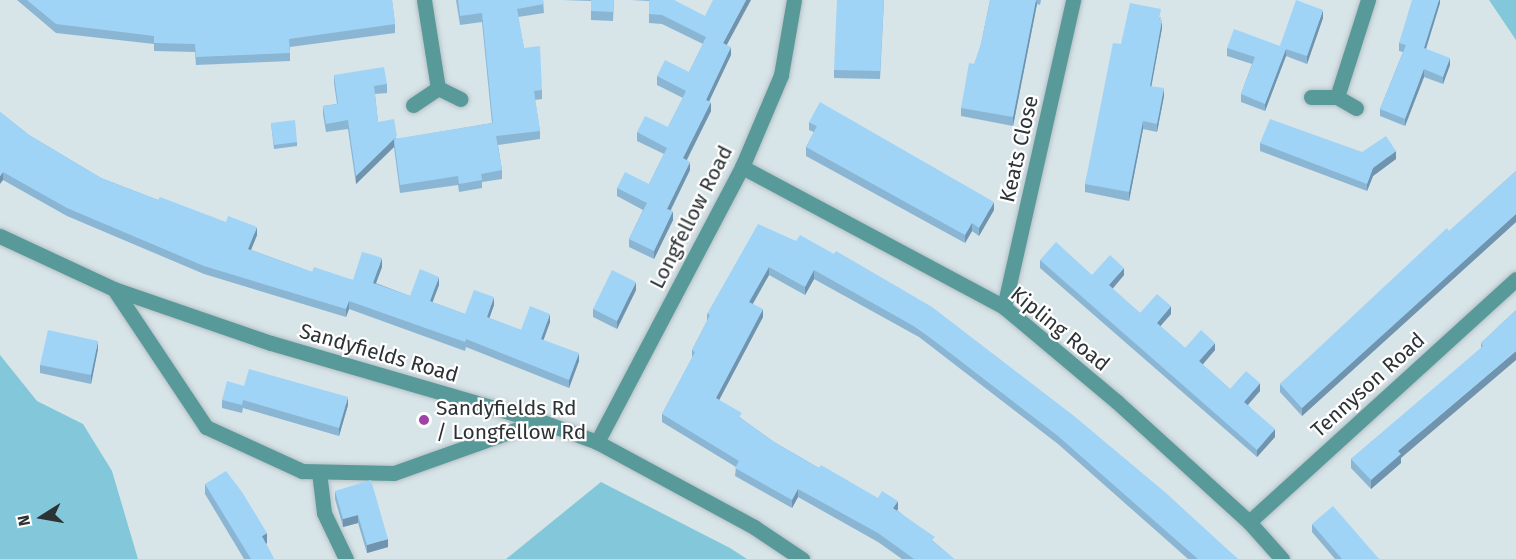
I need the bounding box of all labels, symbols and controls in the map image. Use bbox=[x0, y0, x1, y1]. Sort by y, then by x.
street label: Keats Close bbox=[994, 93, 1044, 205]
street label: Longfellow Road bbox=[644, 141, 738, 293]
street label: Kipling Road bbox=[1005, 281, 1115, 377]
street label: Sandyfields Road bbox=[297, 318, 461, 388]
street label: Tennyson Road bbox=[1306, 327, 1430, 443]
place label: Sandyfields Rd / Longfellow Rd bbox=[436, 395, 586, 445]
marker: Sandyfields Rd / Longfellow Rd bbox=[417, 413, 431, 427]
north arrow bbox=[12, 487, 72, 547]
text: N bbox=[14, 514, 34, 528]

